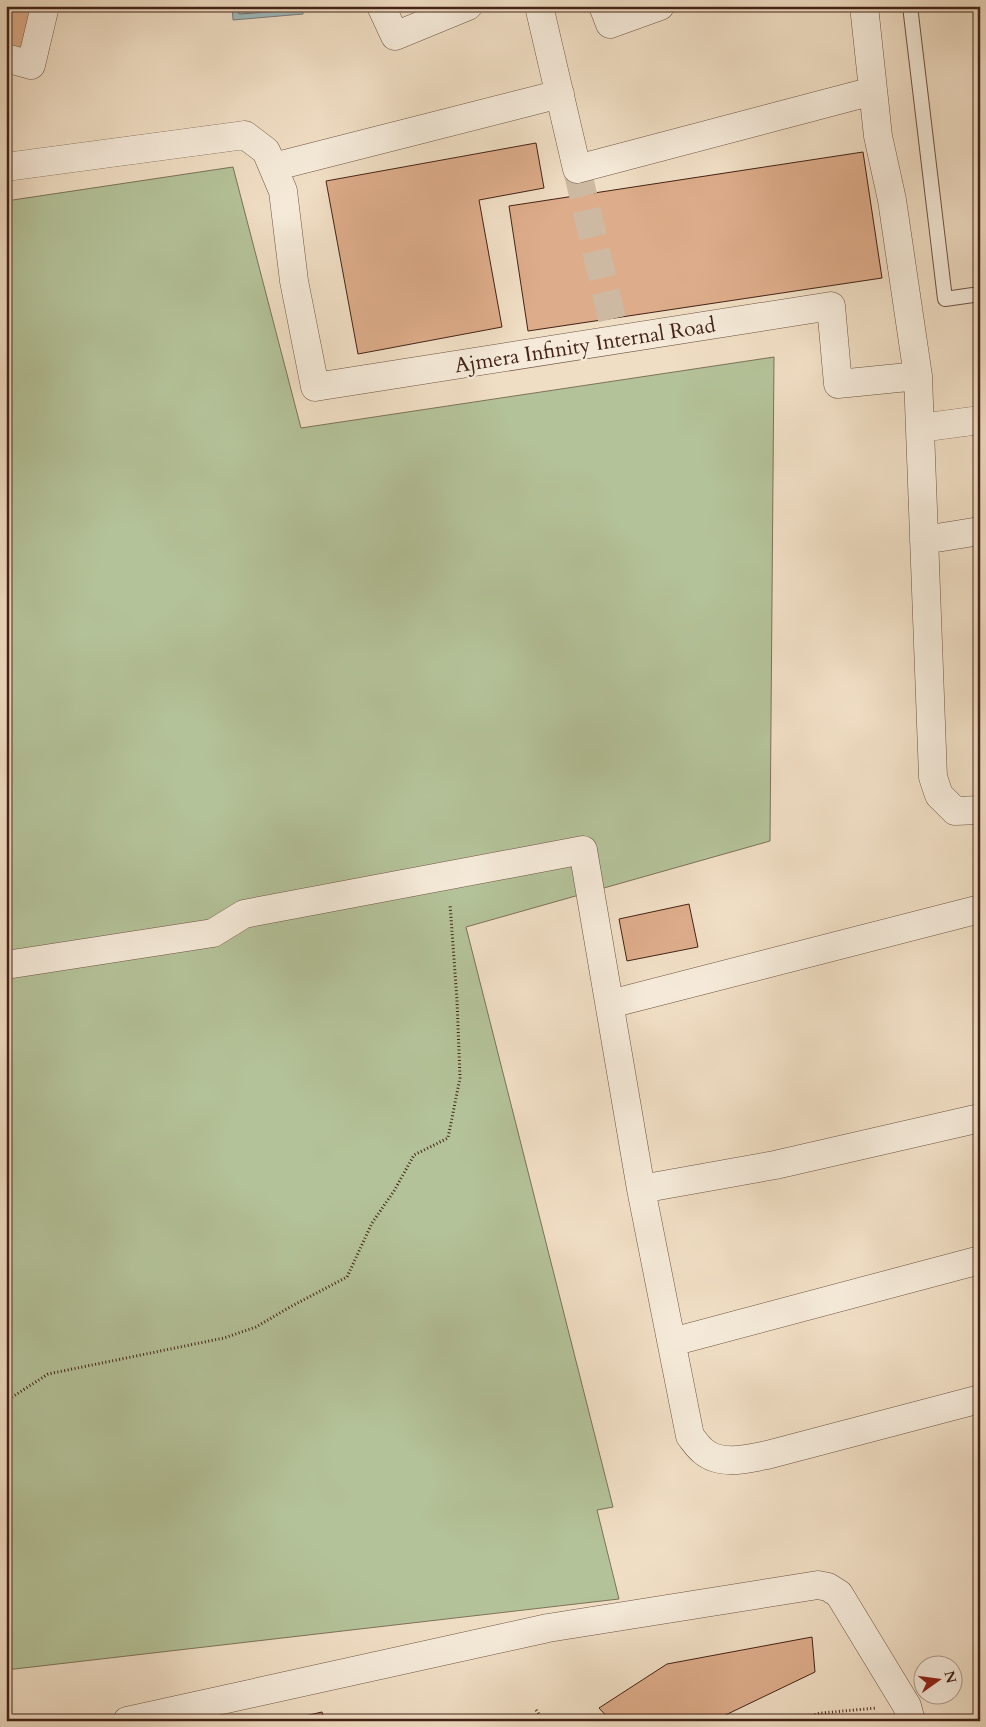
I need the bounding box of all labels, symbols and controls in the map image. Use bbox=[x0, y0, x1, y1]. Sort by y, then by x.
street label: Ajmera Infinity Internal Road bbox=[453, 311, 718, 380]
north arrow bbox=[914, 1654, 964, 1704]
text: N bbox=[939, 1669, 961, 1685]

